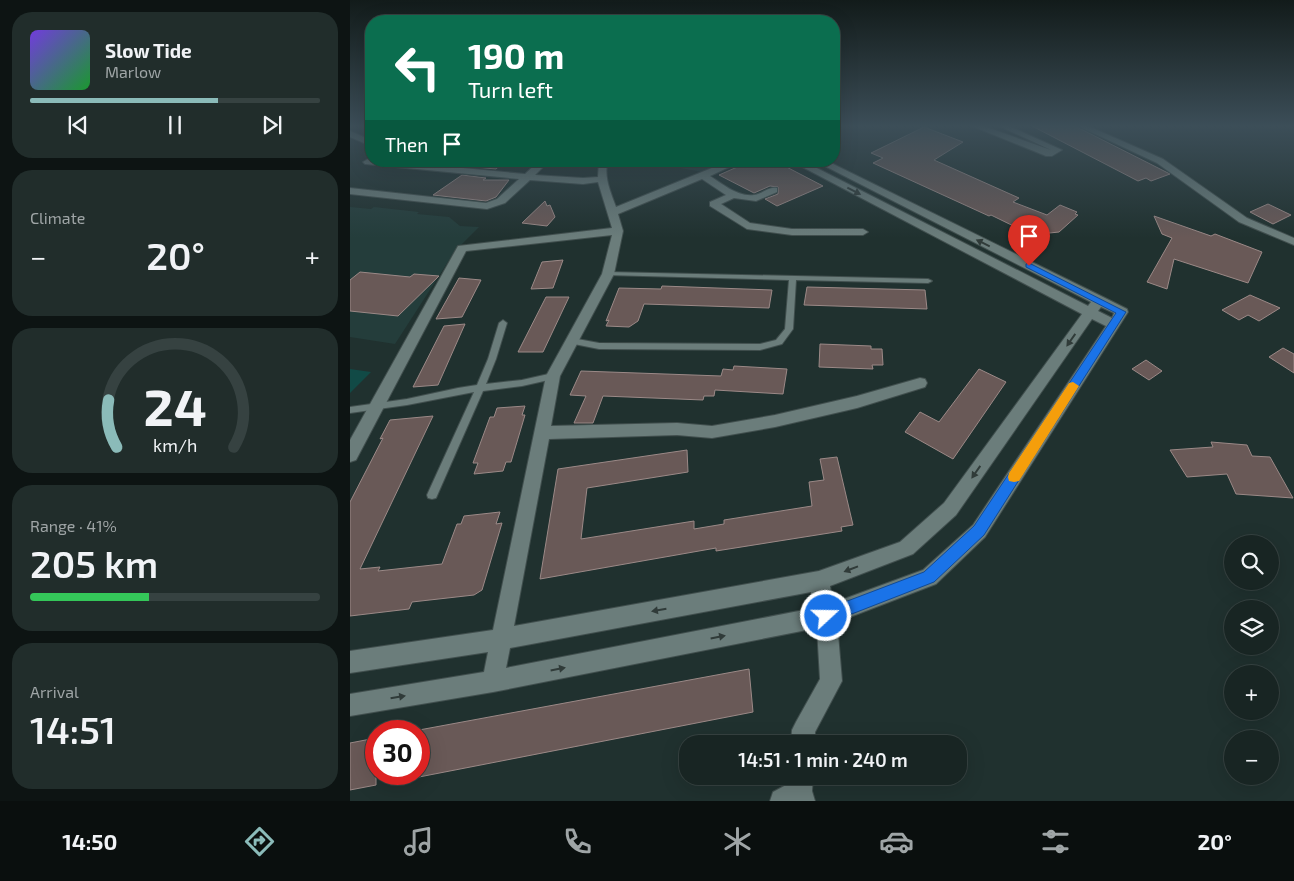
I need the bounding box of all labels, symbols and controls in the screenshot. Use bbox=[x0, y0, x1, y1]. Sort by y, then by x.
text: 190 m bbox=[468, 34, 564, 76]
icon: left bbox=[385, 35, 450, 100]
text: Slow Tide bbox=[105, 39, 192, 62]
text: Marlow bbox=[105, 62, 161, 81]
text: Turn left bbox=[468, 76, 553, 102]
icon: previous bbox=[64, 111, 92, 139]
icon: pause bbox=[161, 111, 189, 139]
icon: next bbox=[258, 111, 286, 139]
icon: arrive bbox=[438, 130, 466, 158]
text: Then bbox=[385, 133, 428, 156]
one-way arrow bbox=[847, 187, 861, 195]
text: Climate bbox=[30, 208, 85, 227]
pin bbox=[1008, 215, 1050, 266]
icon: arrive bbox=[1015, 222, 1043, 250]
text: 20° bbox=[146, 232, 205, 278]
text: − bbox=[30, 239, 46, 273]
text: + bbox=[305, 239, 320, 273]
one-way arrow bbox=[976, 239, 990, 247]
one-way arrow bbox=[1065, 333, 1076, 346]
text: 24 bbox=[143, 374, 207, 436]
text: km/h bbox=[153, 434, 197, 456]
one-way arrow bbox=[972, 466, 982, 479]
text: Range · 41% bbox=[30, 516, 117, 535]
map controls bbox=[1224, 535, 1279, 785]
button: search bbox=[1224, 535, 1279, 590]
text: 205 km bbox=[30, 540, 158, 586]
one-way arrow bbox=[844, 565, 858, 573]
position arrow bbox=[799, 589, 851, 641]
button: layers bbox=[1224, 600, 1279, 655]
one-way arrow bbox=[651, 606, 666, 614]
one-way arrow bbox=[710, 633, 726, 641]
one-way arrow bbox=[551, 664, 567, 672]
button: + bbox=[1224, 665, 1279, 720]
text: Arrival bbox=[30, 682, 79, 701]
one-way arrow bbox=[390, 692, 406, 700]
text: 14:51 bbox=[30, 706, 116, 752]
speed limit sign: 30 bbox=[365, 720, 430, 785]
button: − bbox=[1224, 730, 1279, 785]
text: 14:51 · 1 min · 240 m bbox=[738, 748, 908, 771]
icon: directions bbox=[242, 824, 277, 859]
icon: music bbox=[401, 824, 436, 859]
icon: phone bbox=[560, 824, 595, 859]
icon: climate bbox=[720, 824, 755, 859]
icon: car bbox=[879, 824, 914, 859]
icon: filters bbox=[1038, 824, 1073, 859]
text: 14:50 bbox=[62, 828, 117, 854]
text: 20° bbox=[1198, 828, 1232, 854]

